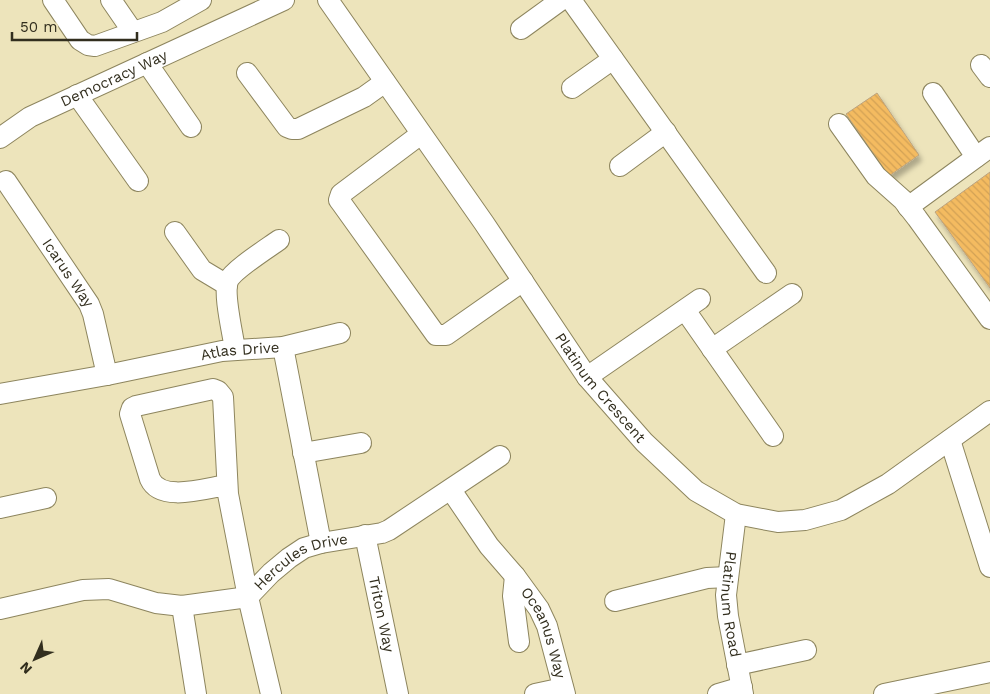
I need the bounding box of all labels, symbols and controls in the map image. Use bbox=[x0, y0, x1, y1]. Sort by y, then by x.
scale bar bbox=[12, 10, 138, 42]
text: 50 m bbox=[20, 18, 57, 36]
street label: Democracy Way bbox=[58, 46, 170, 111]
street label: Icarus Way bbox=[39, 235, 98, 311]
street label: Platinum Crescent bbox=[551, 329, 650, 447]
street label: Atlas Drive bbox=[199, 338, 280, 364]
street label: Hercules Drive bbox=[250, 530, 349, 594]
street label: Platinum Road bbox=[717, 550, 745, 659]
street label: Triton Way bbox=[365, 575, 398, 654]
street label: Oceanus Way bbox=[517, 583, 570, 681]
north arrow bbox=[10, 634, 60, 684]
text: N bbox=[16, 659, 35, 678]

